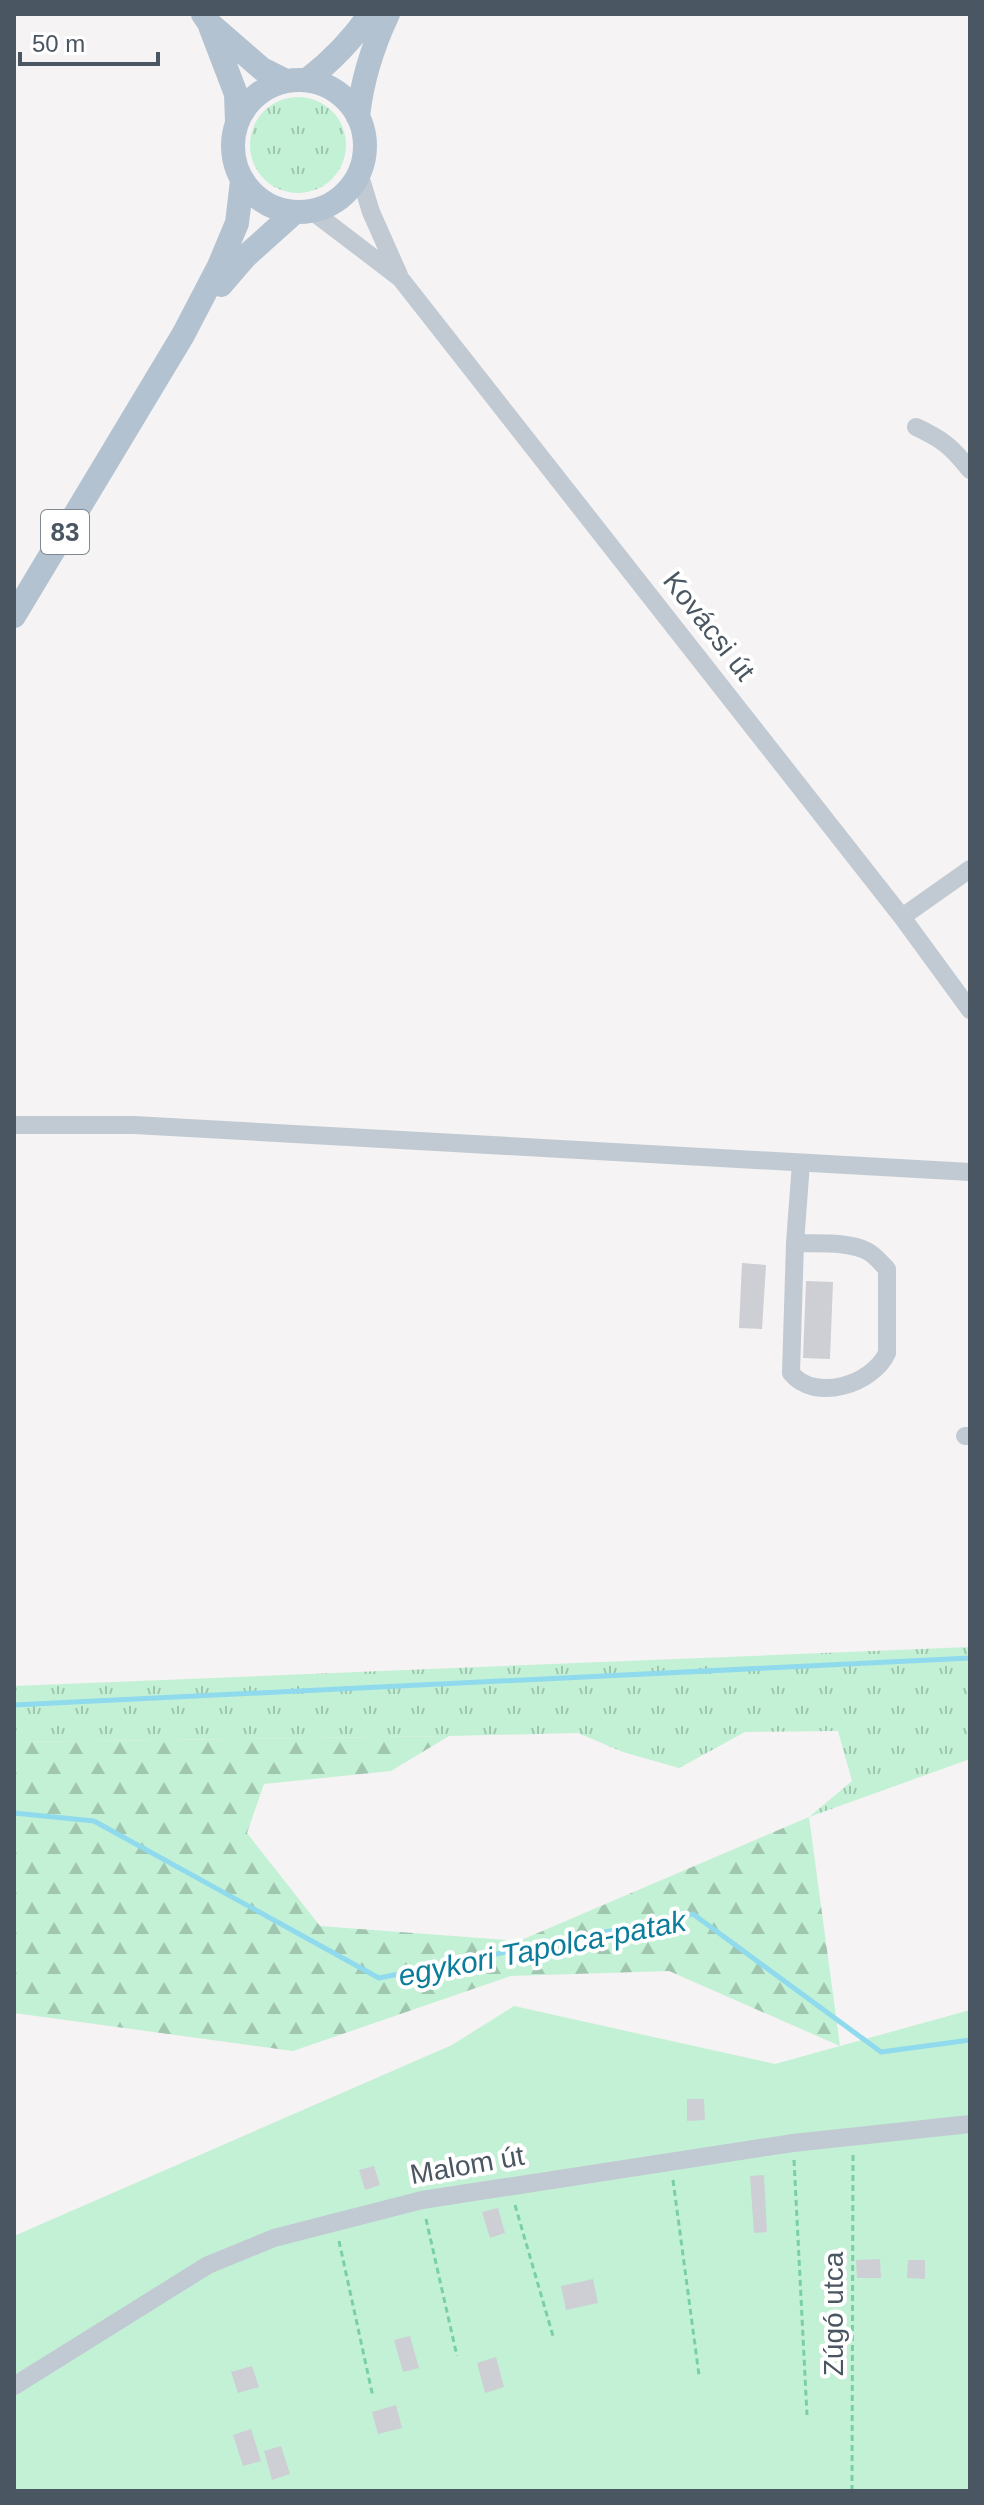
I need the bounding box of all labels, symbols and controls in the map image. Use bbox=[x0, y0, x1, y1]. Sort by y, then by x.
scale bar bbox=[20, 16, 158, 66]
text: 50 m bbox=[32, 30, 85, 57]
road number: 83 bbox=[41, 510, 89, 554]
street label: Kovácsi út bbox=[657, 566, 761, 687]
water label: egykori Tapolca-patak bbox=[395, 1904, 691, 1992]
street label: Malom út bbox=[408, 2140, 527, 2190]
street label: Zúgó utca bbox=[818, 2251, 849, 2376]

